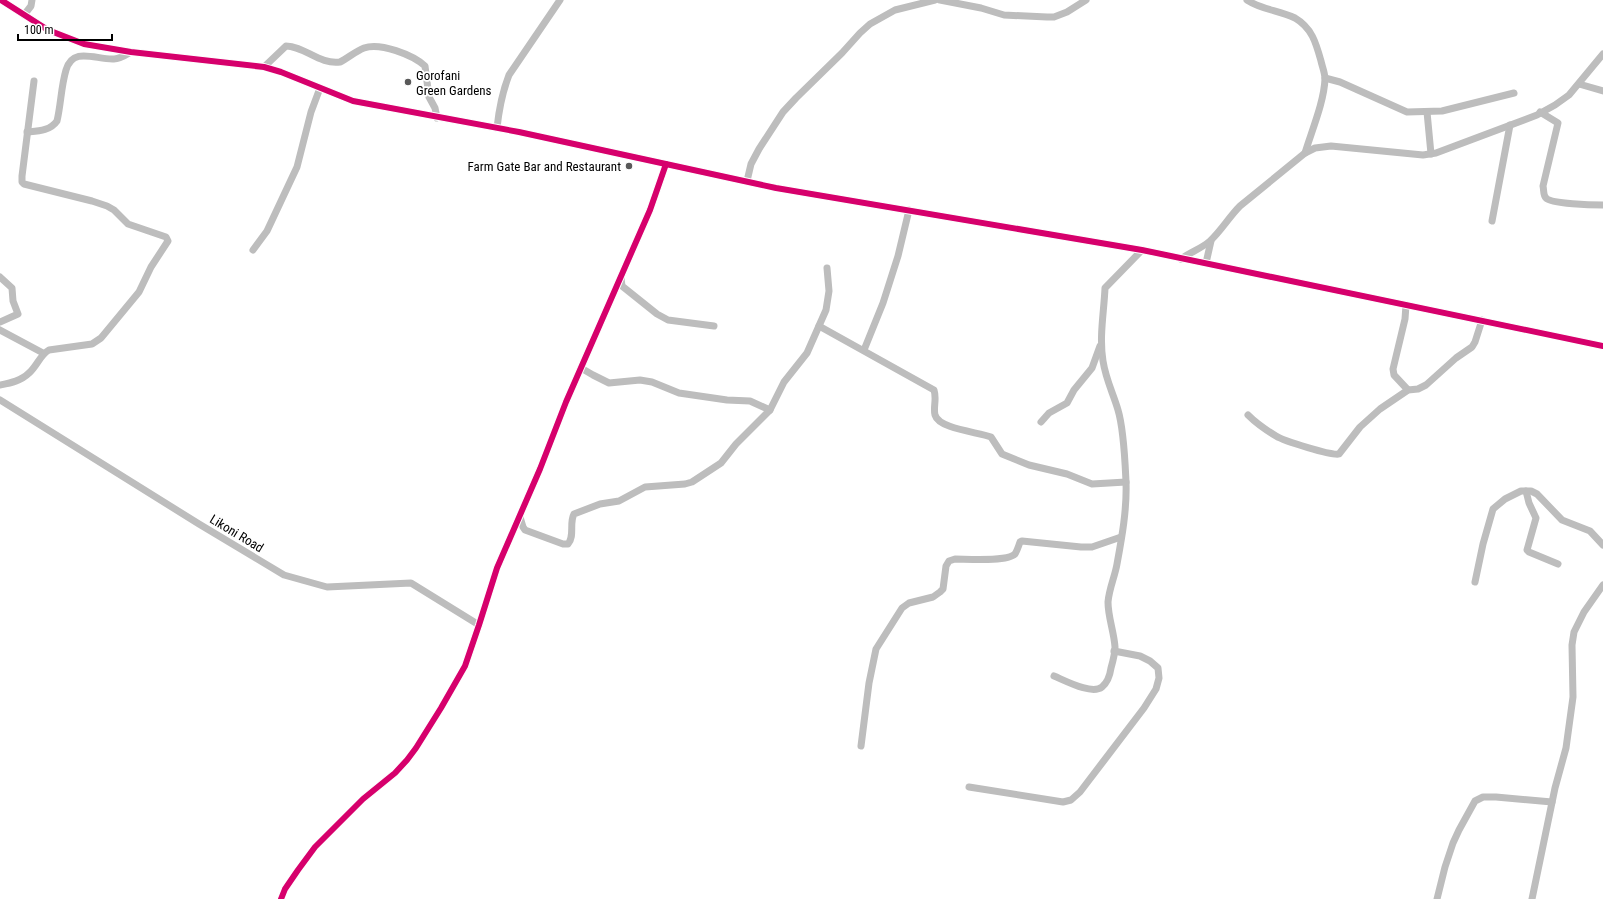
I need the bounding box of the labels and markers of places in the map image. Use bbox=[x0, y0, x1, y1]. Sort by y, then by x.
place label: Gorofani Green Gardens bbox=[416, 68, 492, 98]
marker: Gorofani Green Gardens bbox=[403, 77, 413, 87]
place label: Farm Gate Bar and Restaurant bbox=[468, 159, 621, 174]
marker: Farm Gate Bar and Restaurant bbox=[624, 161, 634, 171]

